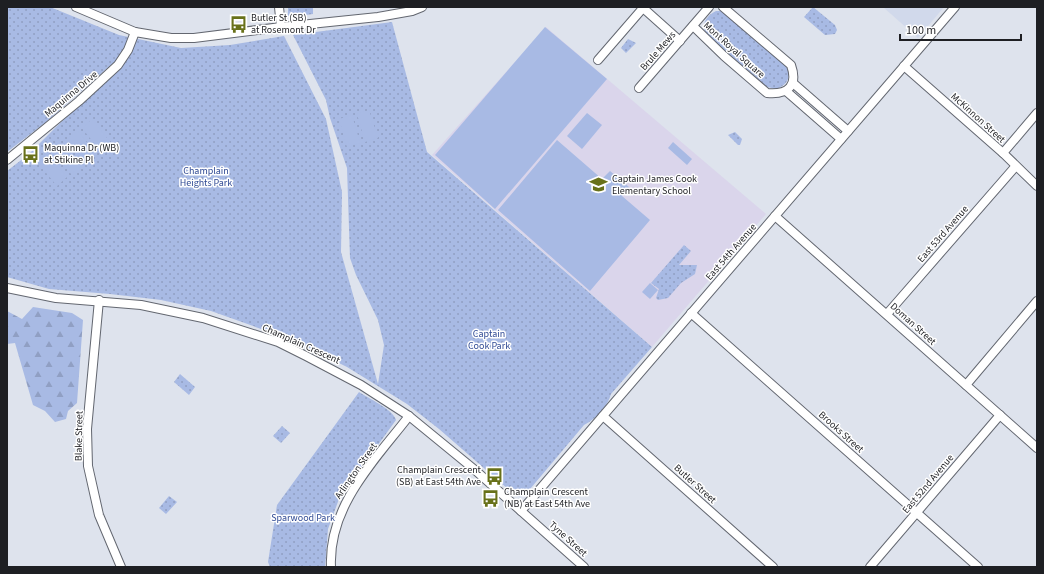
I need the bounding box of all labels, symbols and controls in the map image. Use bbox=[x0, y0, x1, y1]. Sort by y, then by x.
place label: Butler St (SB) at Rosemont Dr bbox=[251, 11, 316, 37]
bus stop icon: Butler St (SB) at Rosemont Dr bbox=[228, 14, 248, 34]
scale bar bbox=[900, 16, 1021, 42]
street label: Mont Royal Square bbox=[700, 19, 768, 81]
text: 100 m bbox=[906, 22, 936, 39]
street label: Brule Mews bbox=[637, 28, 679, 74]
street label: Maquinna Drive bbox=[41, 68, 101, 120]
street label: McKinnon Street bbox=[948, 90, 1009, 147]
place label: Maquinna Dr (WB) at Stikine Pl bbox=[44, 141, 119, 167]
bus stop icon: Maquinna Dr (WB) at Stikine Pl bbox=[21, 144, 41, 164]
park label: Champlain Heights Park bbox=[180, 164, 232, 190]
place label: Captain James Cook Elementary School bbox=[612, 172, 697, 198]
school or university icon: Captain James Cook Elementary School bbox=[589, 175, 609, 195]
street label: East 53rd Avenue bbox=[914, 202, 972, 266]
street label: East 54th Avenue bbox=[702, 220, 760, 283]
street label: Doman Street bbox=[887, 300, 939, 349]
street label: Champlain Crescent bbox=[260, 321, 343, 368]
park label: Captain Cook Park bbox=[468, 327, 510, 353]
street label: Brooks Street bbox=[815, 408, 867, 456]
street label: Blake Street bbox=[72, 410, 86, 461]
street label: Arlington Street bbox=[331, 440, 381, 502]
street label: East 52nd Avenue bbox=[899, 451, 957, 517]
street label: Butler Street bbox=[671, 461, 720, 507]
place label: Champlain Crescent (SB) at East 54th Ave bbox=[396, 463, 482, 489]
bus stop icon: Champlain Crescent (SB) at East 54th Ave bbox=[484, 466, 504, 486]
place label: Champlain Crescent (NB) at East 54th Ave bbox=[504, 485, 590, 511]
bus stop icon: Champlain Crescent (NB) at East 54th Ave bbox=[481, 488, 501, 508]
park label: Sparwood Park bbox=[271, 511, 335, 525]
street label: Tyne Street bbox=[546, 518, 591, 560]

